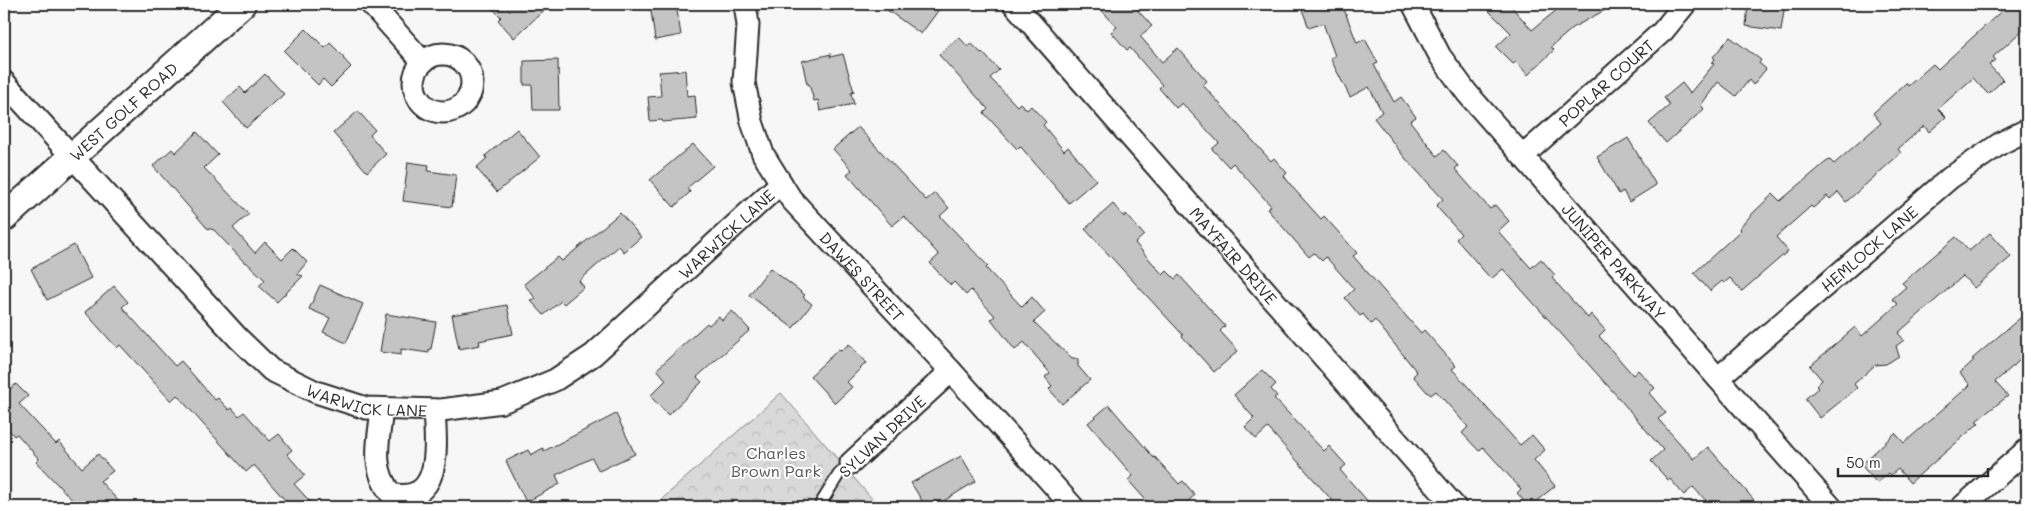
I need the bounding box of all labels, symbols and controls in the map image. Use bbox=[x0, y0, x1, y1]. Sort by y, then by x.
street label: POPLAR COURT bbox=[1554, 34, 1658, 130]
street label: WEST GOLF ROAD bbox=[65, 57, 181, 165]
street label: WARWICK LANE bbox=[673, 184, 779, 283]
street label: JUNIPER PARKWAY bbox=[1558, 198, 1671, 323]
street label: HEMLOCK LANE bbox=[1816, 201, 1921, 296]
street label: MAYFAIR DRIVE bbox=[1186, 202, 1283, 308]
street label: DAWES STREET bbox=[816, 227, 909, 325]
street label: WARWICK LANE bbox=[303, 378, 427, 420]
street label: SYLVAN DRIVE bbox=[834, 390, 930, 482]
park label: Charles Brown Park bbox=[731, 442, 821, 481]
scale bar bbox=[1838, 446, 1988, 478]
text: 50 m bbox=[1846, 452, 1881, 472]

